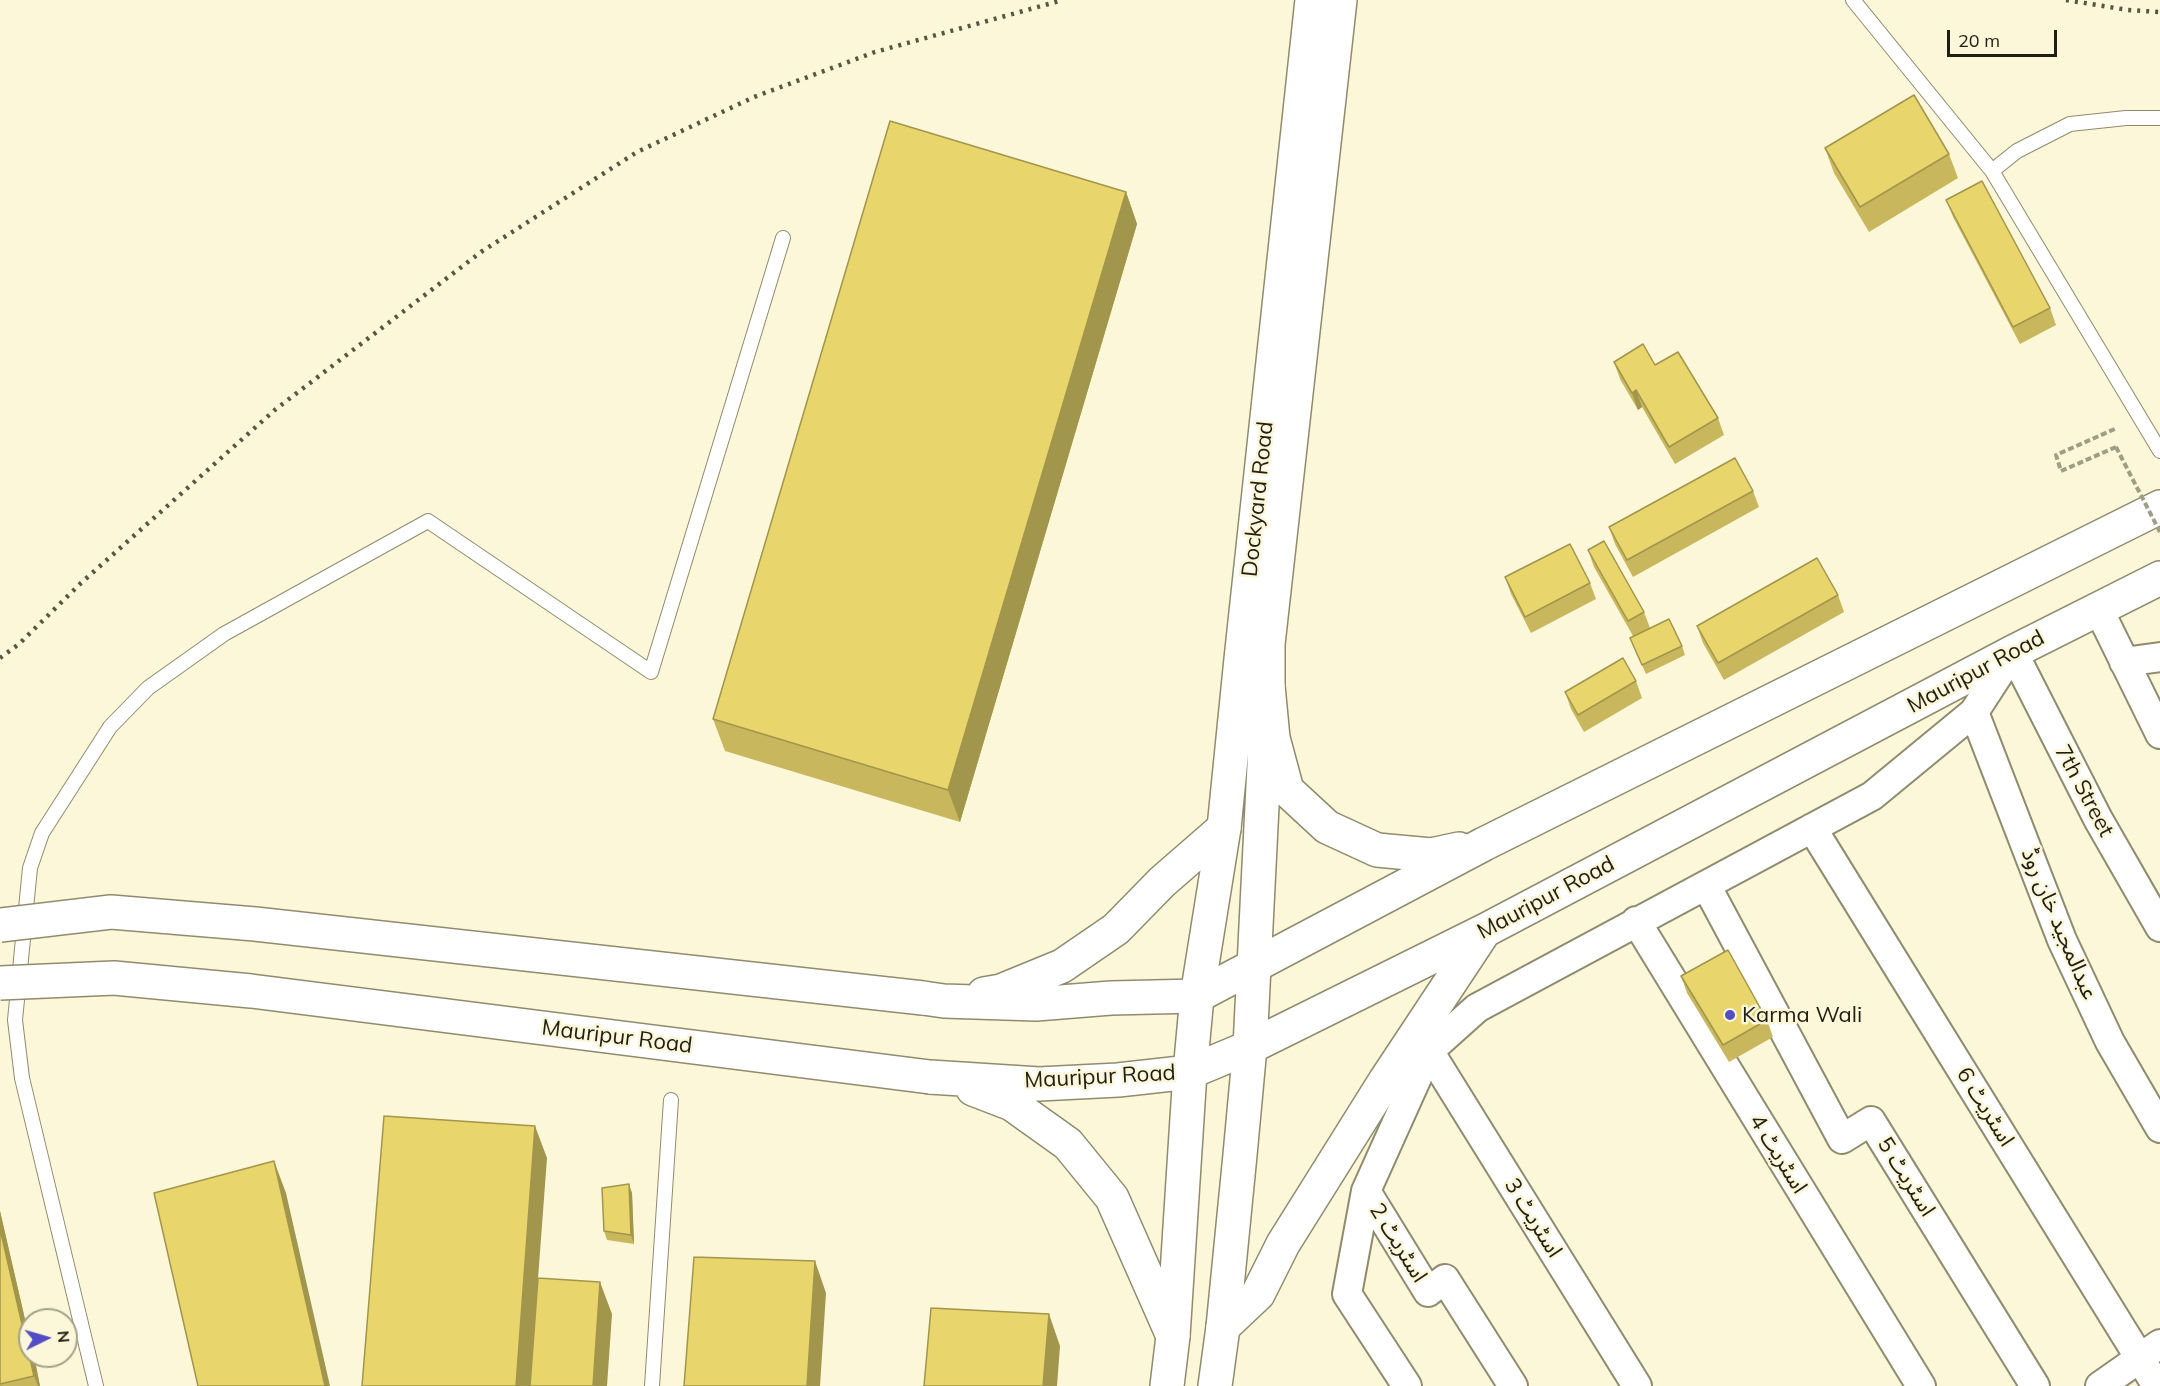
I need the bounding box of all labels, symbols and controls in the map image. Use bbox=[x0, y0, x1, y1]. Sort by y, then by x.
scale bar bbox=[1950, 18, 2060, 56]
text: 20 m bbox=[1958, 29, 2000, 52]
street label: Dockyard Road bbox=[1237, 420, 1279, 578]
street label: Mauripur Road bbox=[1903, 625, 2049, 719]
street label: 7th Street bbox=[2049, 740, 2119, 842]
street label: عبدالمجید خان روڈ bbox=[2015, 844, 2103, 1004]
street label: Mauripur Road bbox=[1473, 851, 1619, 945]
place label: Karma Wali bbox=[1742, 1002, 1862, 1028]
marker: Karma Wali bbox=[1723, 1008, 1737, 1022]
street label: Mauripur Road bbox=[540, 1015, 694, 1059]
street label: Mauripur Road bbox=[1024, 1060, 1176, 1094]
street label: اسٹریٹ 6 bbox=[1950, 1063, 2020, 1151]
street label: اسٹریٹ 4 bbox=[1743, 1110, 1813, 1198]
street label: اسٹریٹ 5 bbox=[1871, 1133, 1941, 1221]
street label: اسٹریٹ 3 bbox=[1498, 1174, 1568, 1262]
street label: اسٹریٹ 2 bbox=[1363, 1199, 1433, 1287]
north arrow bbox=[18, 1308, 78, 1368]
text: N bbox=[53, 1330, 74, 1344]

